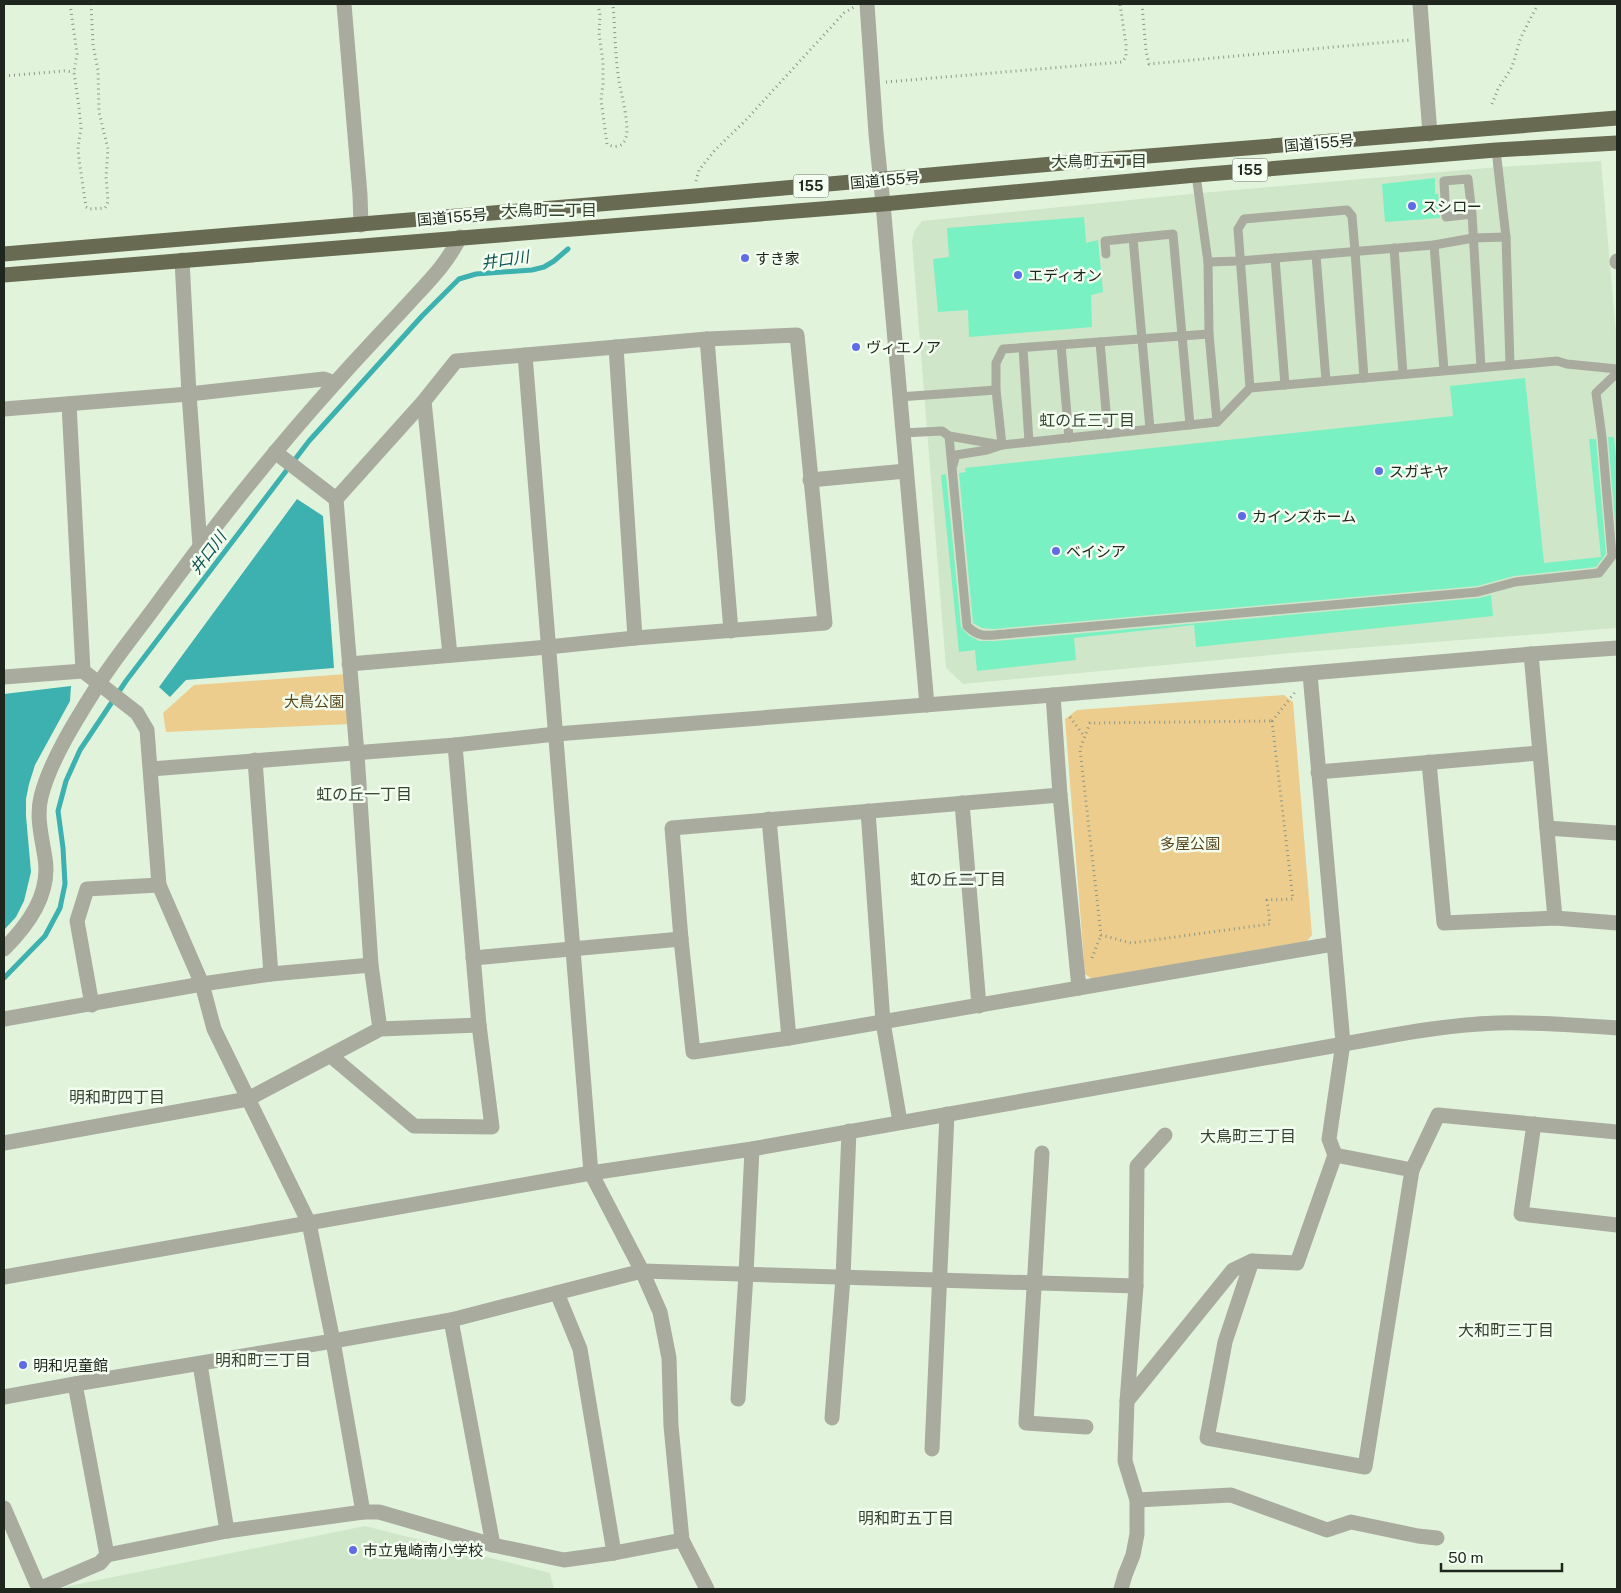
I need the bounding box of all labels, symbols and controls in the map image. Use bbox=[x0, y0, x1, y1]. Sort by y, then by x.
street label: 国道155号 bbox=[1283, 131, 1355, 155]
district label: 大鳥町五丁目 bbox=[1051, 152, 1147, 171]
road number: 155 bbox=[1232, 158, 1268, 182]
street label: 国道155号 bbox=[849, 168, 921, 192]
road number: 155 bbox=[794, 175, 828, 198]
place label: スシロー bbox=[1422, 198, 1482, 215]
marker: スシロー bbox=[1406, 200, 1418, 212]
district label: 大鳥町二丁目 bbox=[501, 201, 597, 220]
street label: 国道155号 bbox=[416, 205, 488, 229]
water label: 井口川 bbox=[480, 247, 532, 273]
place label: すき家 bbox=[755, 250, 800, 267]
marker: すき家 bbox=[739, 252, 751, 264]
place label: エディオン bbox=[1028, 267, 1102, 284]
marker: エディオン bbox=[1012, 269, 1024, 281]
place label: ヴィエノア bbox=[866, 339, 941, 356]
marker: ヴィエノア bbox=[850, 341, 862, 353]
district label: 虹の丘三丁目 bbox=[1039, 411, 1135, 430]
place label: スガキヤ bbox=[1389, 463, 1449, 480]
marker: スガキヤ bbox=[1373, 465, 1385, 477]
place label: カインズホーム bbox=[1252, 508, 1356, 525]
marker: カインズホーム bbox=[1236, 510, 1248, 522]
water label: 井口川 bbox=[186, 527, 231, 578]
place label: ベイシア bbox=[1066, 543, 1126, 560]
marker: ベイシア bbox=[1050, 545, 1062, 557]
park label: 大鳥公園 bbox=[284, 693, 344, 710]
district label: 虹の丘一丁目 bbox=[316, 785, 412, 804]
park label: 多屋公園 bbox=[1160, 835, 1220, 852]
district label: 虹の丘二丁目 bbox=[910, 870, 1006, 889]
district label: 明和町四丁目 bbox=[69, 1088, 165, 1107]
district label: 大鳥町三丁目 bbox=[1200, 1127, 1296, 1146]
district label: 大和町三丁目 bbox=[1458, 1321, 1554, 1340]
district label: 明和町三丁目 bbox=[215, 1351, 311, 1370]
place label: 明和児童館 bbox=[33, 1357, 108, 1374]
marker: 明和児童館 bbox=[17, 1359, 29, 1371]
district label: 明和町五丁目 bbox=[858, 1509, 954, 1528]
scale bar bbox=[1441, 1540, 1562, 1572]
place label: 市立鬼崎南小学校 bbox=[363, 1542, 483, 1559]
marker: 市立鬼崎南小学校 bbox=[347, 1544, 359, 1556]
text: 50 m bbox=[1448, 1549, 1483, 1566]

